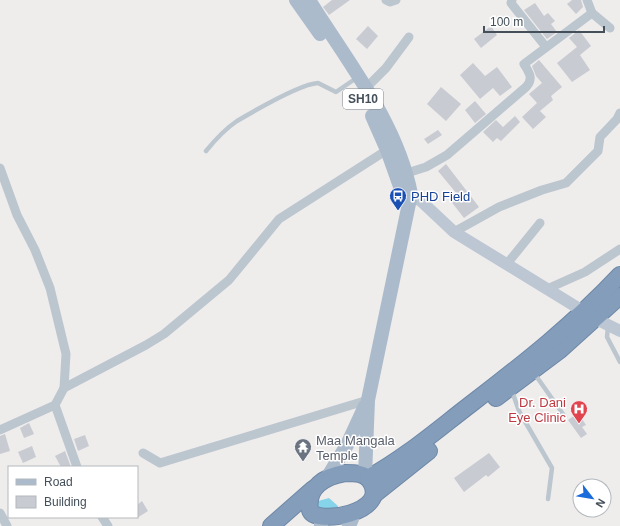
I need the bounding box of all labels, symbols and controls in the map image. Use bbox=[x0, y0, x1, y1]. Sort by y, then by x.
scale bar bbox=[484, 8, 604, 34]
text: 100 m bbox=[490, 15, 523, 29]
road number: SH10 bbox=[343, 89, 383, 109]
bus stop icon: PHD Field bbox=[388, 186, 408, 211]
place label: PHD Field bbox=[411, 189, 470, 204]
place label: Dr. Dani Eye Clinic bbox=[508, 395, 566, 425]
hospital icon: Dr. Dani Eye Clinic bbox=[569, 399, 589, 424]
place label: Maa Mangala Temple bbox=[316, 433, 396, 463]
temple icon: Maa Mangala Temple bbox=[293, 437, 313, 462]
legend bbox=[8, 466, 138, 518]
text: Road bbox=[44, 475, 73, 489]
north arrow bbox=[572, 478, 612, 518]
text: Building bbox=[44, 495, 87, 509]
text: N bbox=[593, 497, 608, 510]

